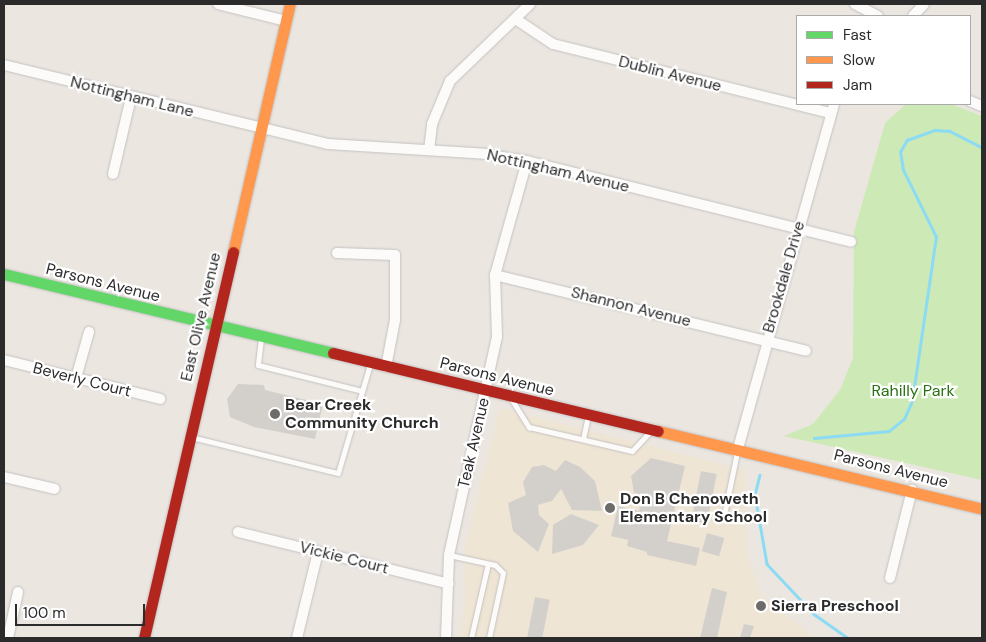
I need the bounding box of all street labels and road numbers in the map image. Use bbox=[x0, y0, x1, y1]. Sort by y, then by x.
street label: Dublin Avenue bbox=[617, 52, 723, 96]
street label: Nottingham Lane bbox=[68, 72, 196, 122]
street label: Nottingham Avenue bbox=[485, 145, 631, 197]
street label: Brookdale Drive bbox=[759, 219, 809, 335]
street label: East Olive Avenue bbox=[177, 251, 225, 383]
street label: Parsons Avenue bbox=[44, 260, 162, 306]
street label: Shannon Avenue bbox=[569, 283, 693, 331]
street label: Parsons Avenue bbox=[438, 354, 556, 400]
street label: Beverly Court bbox=[31, 359, 133, 401]
street label: Teak Avenue bbox=[454, 396, 494, 490]
street label: Parsons Avenue bbox=[832, 446, 950, 492]
street label: Vickie Court bbox=[297, 538, 391, 578]

